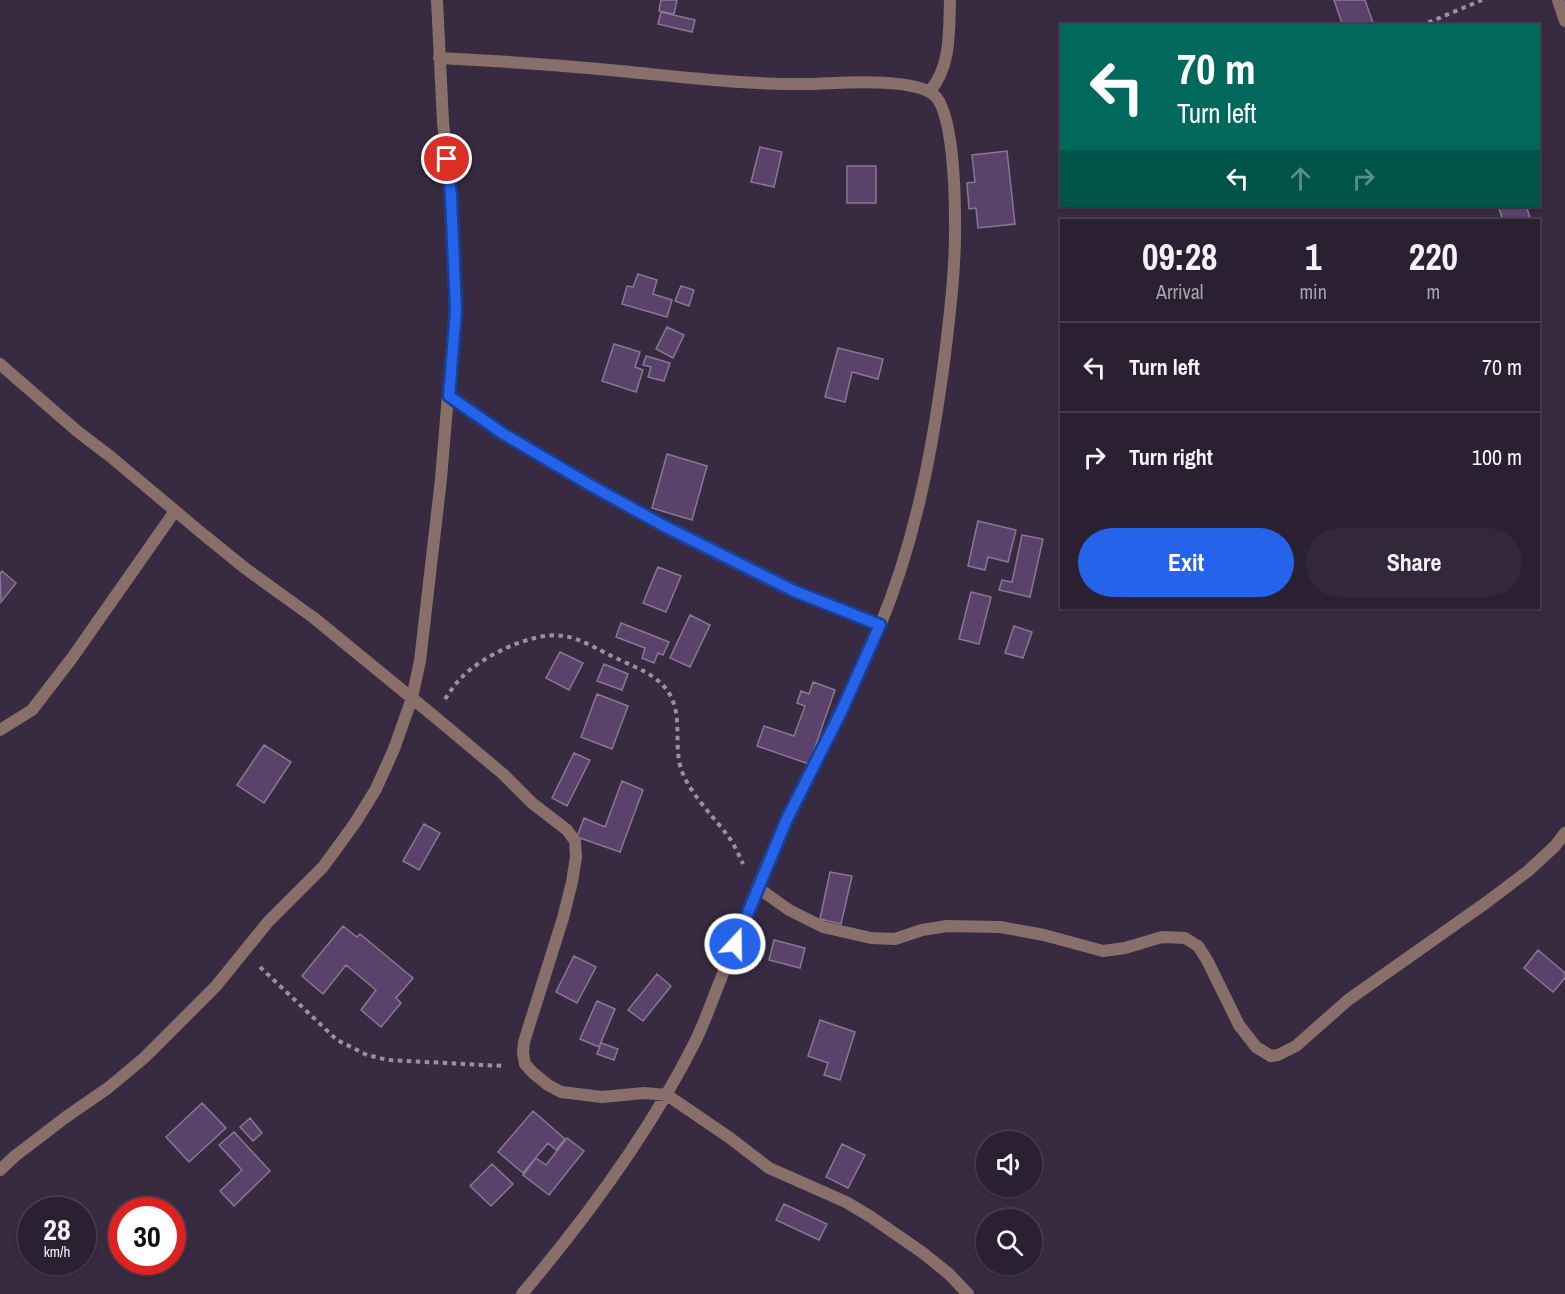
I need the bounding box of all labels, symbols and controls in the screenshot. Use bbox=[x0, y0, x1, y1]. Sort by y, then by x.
text: 70 m bbox=[1177, 41, 1256, 97]
icon: left bbox=[1078, 48, 1156, 126]
text: Turn left bbox=[1177, 95, 1256, 131]
pin bbox=[421, 133, 472, 184]
icon: arrive bbox=[430, 142, 463, 175]
icon: left bbox=[1221, 162, 1254, 195]
icon: ahead bbox=[1284, 162, 1317, 195]
icon: right bbox=[1347, 162, 1380, 195]
text: 09:28 bbox=[1142, 233, 1217, 281]
text: 1 bbox=[1305, 233, 1321, 281]
text: 220 bbox=[1409, 233, 1458, 281]
text: Arrival bbox=[1156, 278, 1203, 305]
text: min bbox=[1299, 278, 1327, 305]
text: m bbox=[1427, 278, 1440, 305]
icon: left bbox=[1078, 351, 1111, 384]
text: Turn left bbox=[1129, 352, 1200, 382]
text: 70 m bbox=[1482, 352, 1522, 382]
icon: right bbox=[1078, 441, 1111, 474]
text: Turn right bbox=[1129, 442, 1213, 472]
text: 100 m bbox=[1472, 442, 1522, 472]
button: Exit bbox=[1078, 528, 1294, 597]
button: Share bbox=[1306, 528, 1522, 597]
position arrow bbox=[703, 912, 767, 976]
map controls bbox=[976, 1131, 1042, 1275]
button: sound bbox=[976, 1131, 1042, 1197]
speed limit sign: 30 bbox=[108, 1197, 186, 1275]
text: 28 bbox=[43, 1209, 71, 1249]
button: search bbox=[976, 1209, 1042, 1275]
text: km/h bbox=[44, 1241, 70, 1262]

